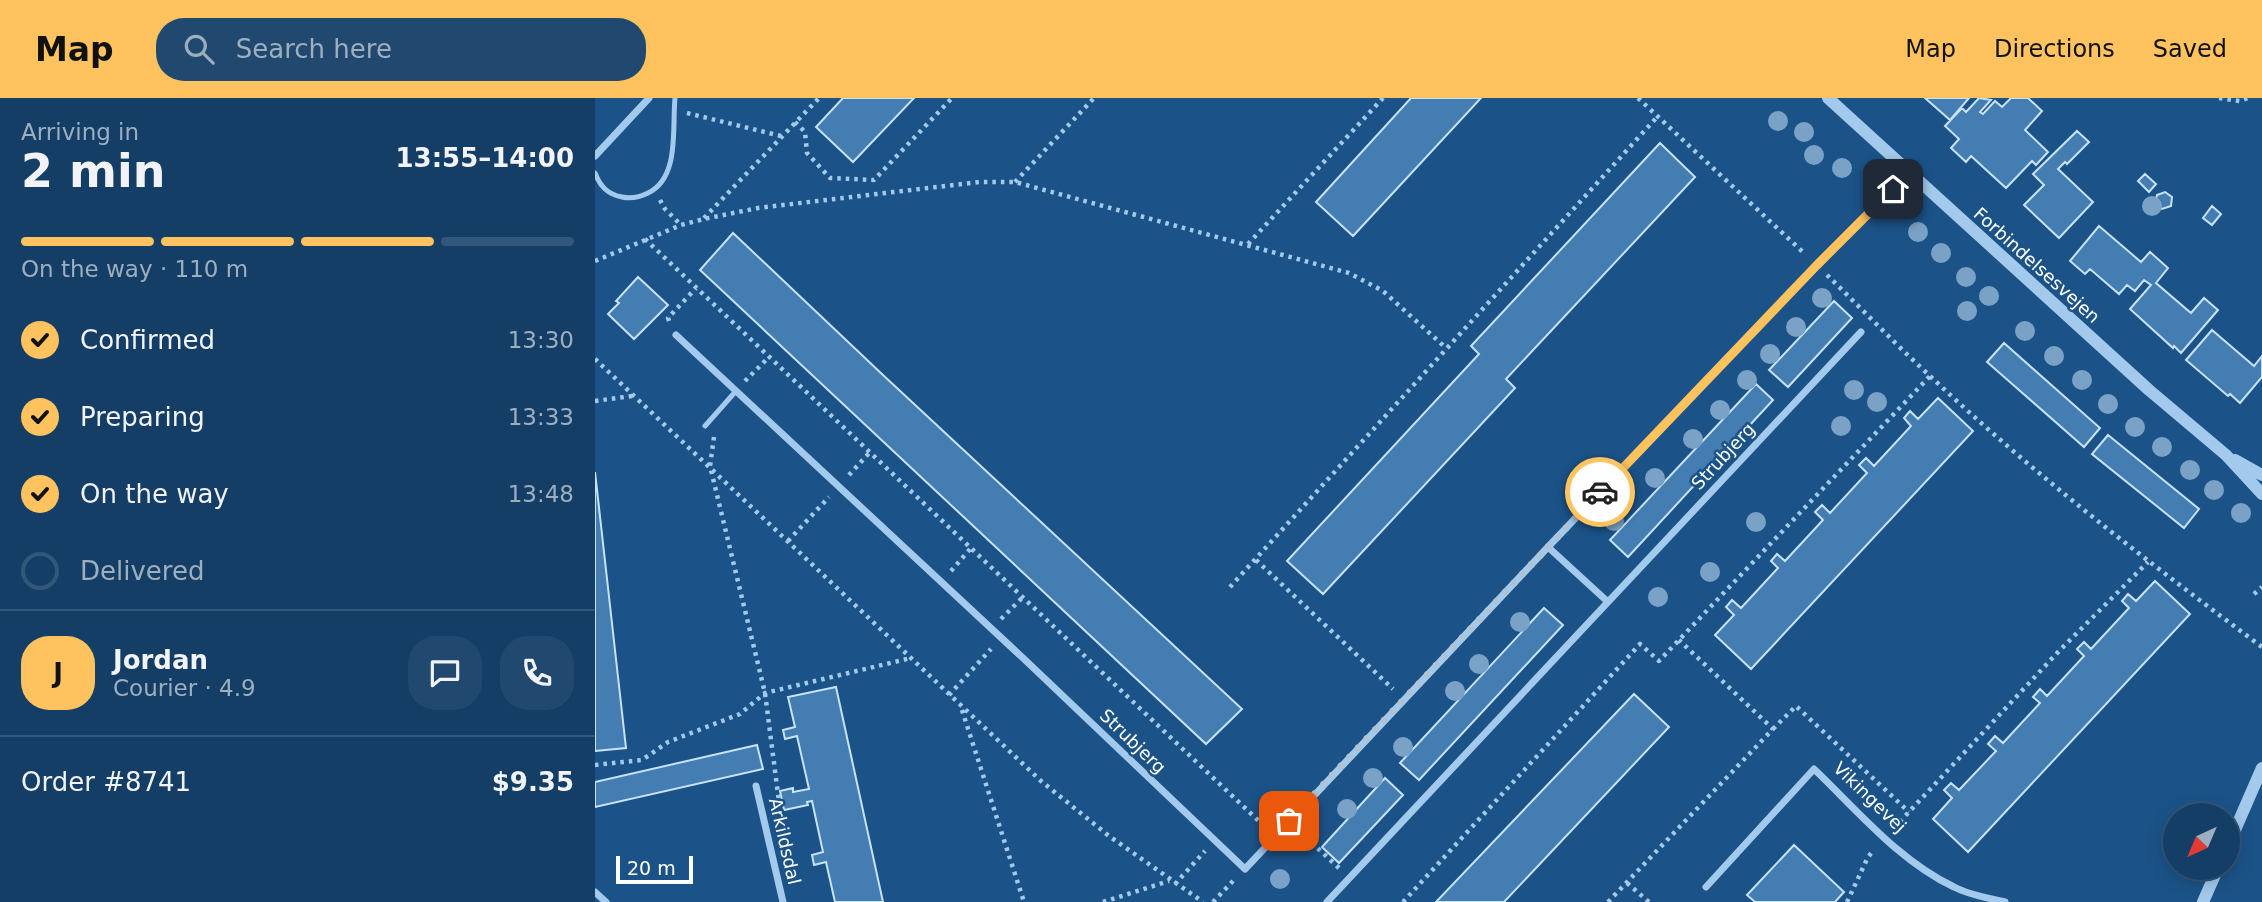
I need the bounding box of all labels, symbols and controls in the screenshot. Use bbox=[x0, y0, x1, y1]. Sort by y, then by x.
search box bbox=[156, 18, 646, 81]
text: Map bbox=[35, 30, 114, 69]
icon: search bbox=[180, 30, 218, 68]
text: Search here bbox=[236, 34, 392, 64]
text: Map bbox=[1905, 35, 1956, 63]
text: Directions bbox=[1994, 35, 2115, 63]
text: Saved bbox=[2153, 35, 2227, 63]
text: Arriving in bbox=[21, 119, 139, 145]
text: 13:55–14:00 bbox=[395, 143, 574, 173]
text: 2 min bbox=[21, 144, 165, 198]
pin bbox=[1863, 159, 1923, 219]
icon: home bbox=[1874, 170, 1912, 208]
street label: Forbindelsesvejen bbox=[1970, 203, 2104, 327]
text: On the way · 110 m bbox=[21, 256, 248, 282]
icon: check bbox=[21, 321, 59, 359]
text: Confirmed bbox=[80, 325, 215, 355]
text: 13:30 bbox=[508, 327, 574, 353]
icon: check bbox=[21, 398, 59, 436]
text: Preparing bbox=[80, 402, 205, 432]
text: 13:33 bbox=[508, 404, 574, 430]
street label: Strubjerg bbox=[1687, 418, 1759, 494]
courier bbox=[1565, 457, 1635, 527]
icon: car bbox=[1581, 473, 1619, 511]
icon: check bbox=[21, 475, 59, 513]
text: On the way bbox=[80, 479, 229, 509]
text: 13:48 bbox=[508, 481, 574, 507]
text: Delivered bbox=[80, 556, 204, 586]
button: chat bbox=[408, 636, 482, 710]
button: phone bbox=[500, 636, 574, 710]
text: Jordan bbox=[113, 645, 208, 675]
text: J bbox=[53, 658, 63, 688]
text: Courier · 4.9 bbox=[113, 675, 256, 701]
street label: Strubjerg bbox=[1096, 705, 1170, 777]
street label: Vikingevej bbox=[1829, 757, 1911, 837]
text: Order #8741 bbox=[21, 767, 191, 797]
text: $9.35 bbox=[492, 767, 574, 797]
pin bbox=[1259, 791, 1319, 851]
street label: Arkildsdal bbox=[765, 796, 805, 886]
icon: bag bbox=[1270, 802, 1308, 840]
north arrow bbox=[2163, 803, 2240, 880]
map controls bbox=[2163, 803, 2240, 880]
scale bar bbox=[616, 853, 693, 885]
text: 20 m bbox=[627, 857, 676, 879]

